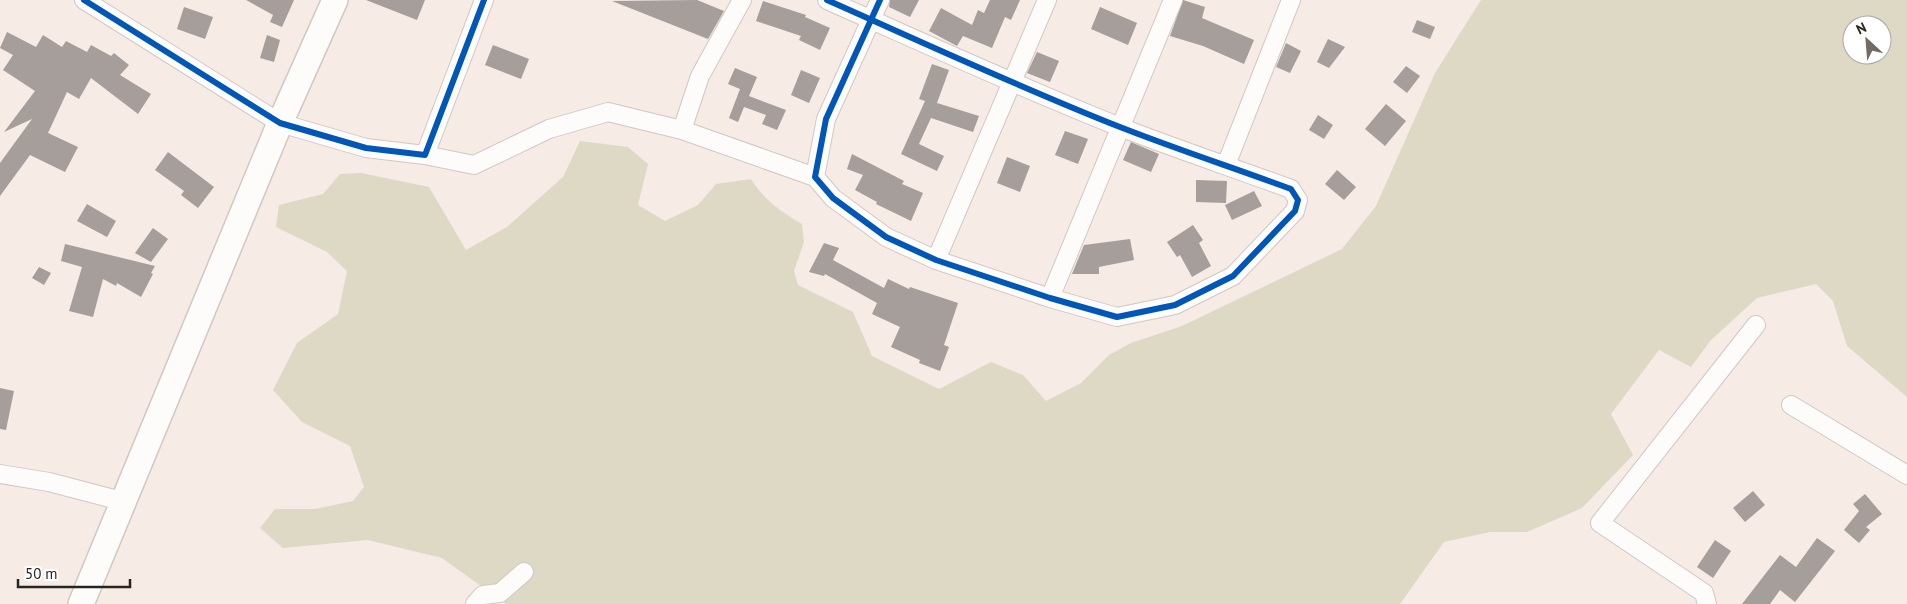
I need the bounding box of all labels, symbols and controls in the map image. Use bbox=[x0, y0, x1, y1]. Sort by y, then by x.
north arrow bbox=[1842, 15, 1892, 65]
text: N bbox=[1853, 18, 1869, 38]
scale bar bbox=[18, 556, 130, 588]
text: 50 m bbox=[25, 564, 58, 583]

